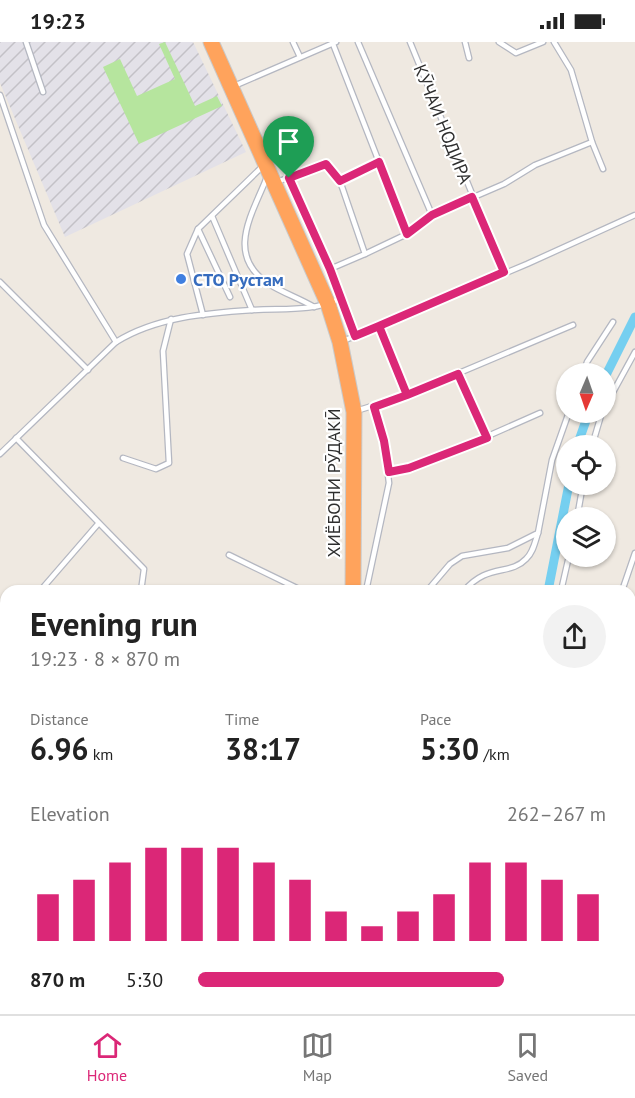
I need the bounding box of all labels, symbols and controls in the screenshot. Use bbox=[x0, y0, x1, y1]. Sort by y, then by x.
text: 19:23 bbox=[30, 7, 86, 35]
street label: КӮЧАИ НОДИРА bbox=[409, 61, 478, 188]
pin bbox=[263, 116, 314, 178]
icon: arrive bbox=[272, 125, 305, 158]
place label: СТО Рустам bbox=[193, 268, 284, 291]
marker: СТО Рустам bbox=[174, 272, 188, 286]
north arrow bbox=[556, 363, 616, 423]
map controls bbox=[556, 363, 616, 567]
street label: ХИЁБОНИ РӮДАКӢ bbox=[322, 408, 345, 558]
button: locate bbox=[556, 435, 616, 495]
button: layers bbox=[556, 507, 616, 567]
text: Evening run bbox=[30, 602, 198, 645]
button: share bbox=[543, 605, 606, 668]
text: 19:23 · 8 × 870 m bbox=[30, 646, 180, 672]
text: Distance bbox=[30, 709, 89, 729]
text: Time bbox=[225, 709, 259, 729]
text: Pace bbox=[420, 709, 451, 729]
text: 6.96 bbox=[30, 729, 88, 768]
text: 38:17 bbox=[225, 729, 301, 768]
text: 5:30 bbox=[420, 729, 479, 768]
text: km bbox=[88, 744, 113, 764]
text: /km bbox=[479, 744, 510, 764]
text: Elevation bbox=[30, 801, 110, 827]
text: 262–267 m bbox=[507, 801, 606, 827]
text: 870 m bbox=[30, 967, 85, 993]
text: 5:30 bbox=[126, 967, 163, 993]
tab: Home bbox=[87, 1029, 127, 1085]
tab: Map bbox=[301, 1029, 334, 1085]
tab: Saved bbox=[507, 1029, 548, 1085]

